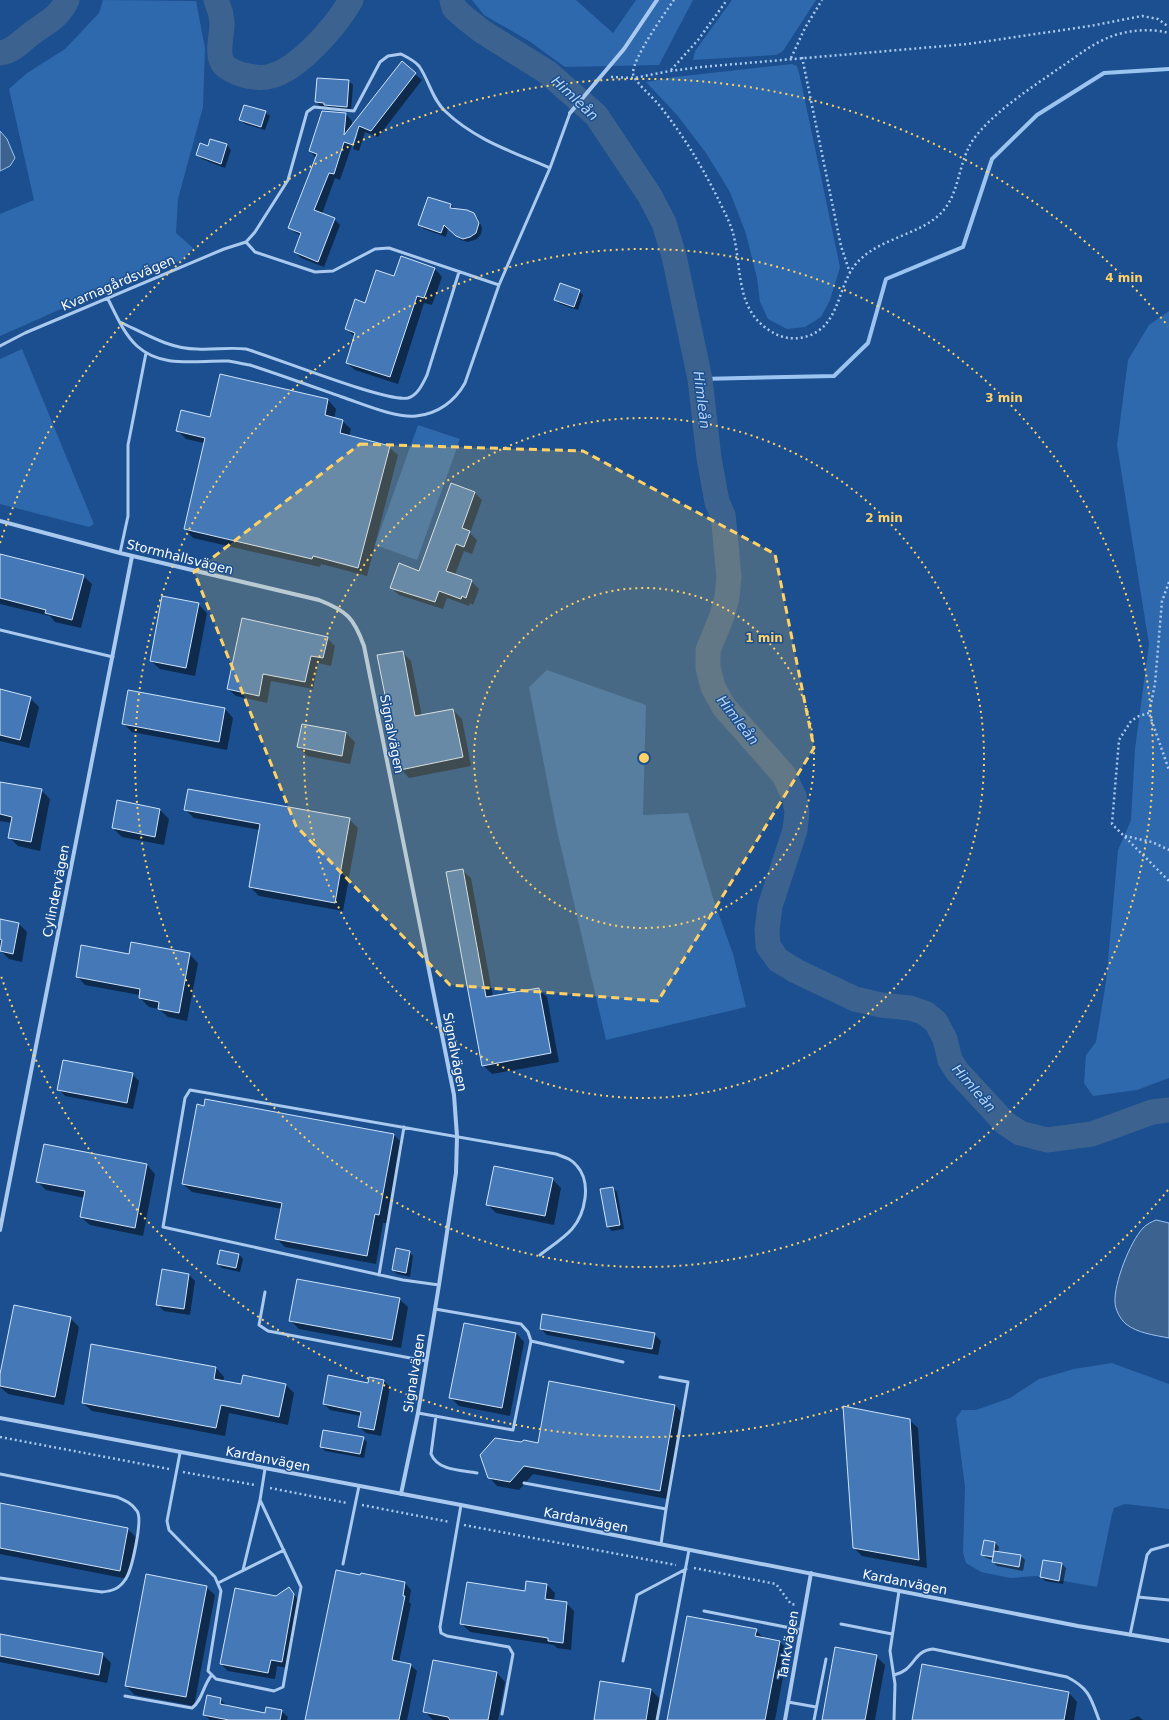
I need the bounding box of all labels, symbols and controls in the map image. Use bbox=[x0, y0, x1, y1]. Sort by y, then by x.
water label: Himleån bbox=[548, 72, 602, 124]
street label: Kvarnagårdsvägen bbox=[59, 252, 177, 314]
text: 4 min bbox=[1105, 271, 1143, 285]
water label: Himleån bbox=[691, 370, 713, 430]
text: 3 min bbox=[985, 391, 1023, 405]
text: 2 min bbox=[865, 511, 903, 525]
street label: Stormhallsvägen bbox=[125, 536, 235, 578]
text: 1 min bbox=[745, 631, 783, 645]
water label: Himleån bbox=[714, 692, 762, 748]
street label: Signalvägen bbox=[377, 693, 407, 775]
centre of rings bbox=[637, 751, 651, 765]
street label: Cylindervägen bbox=[40, 843, 72, 939]
street label: Signalvägen bbox=[440, 1011, 470, 1093]
water label: Himleån bbox=[949, 1061, 999, 1115]
street label: Signalvägen bbox=[400, 1332, 428, 1414]
street label: Kardanvägen bbox=[224, 1443, 312, 1475]
street label: Kardanvägen bbox=[542, 1504, 630, 1536]
street label: Kardanvägen bbox=[861, 1566, 949, 1598]
street label: Tankvägen bbox=[774, 1609, 801, 1682]

